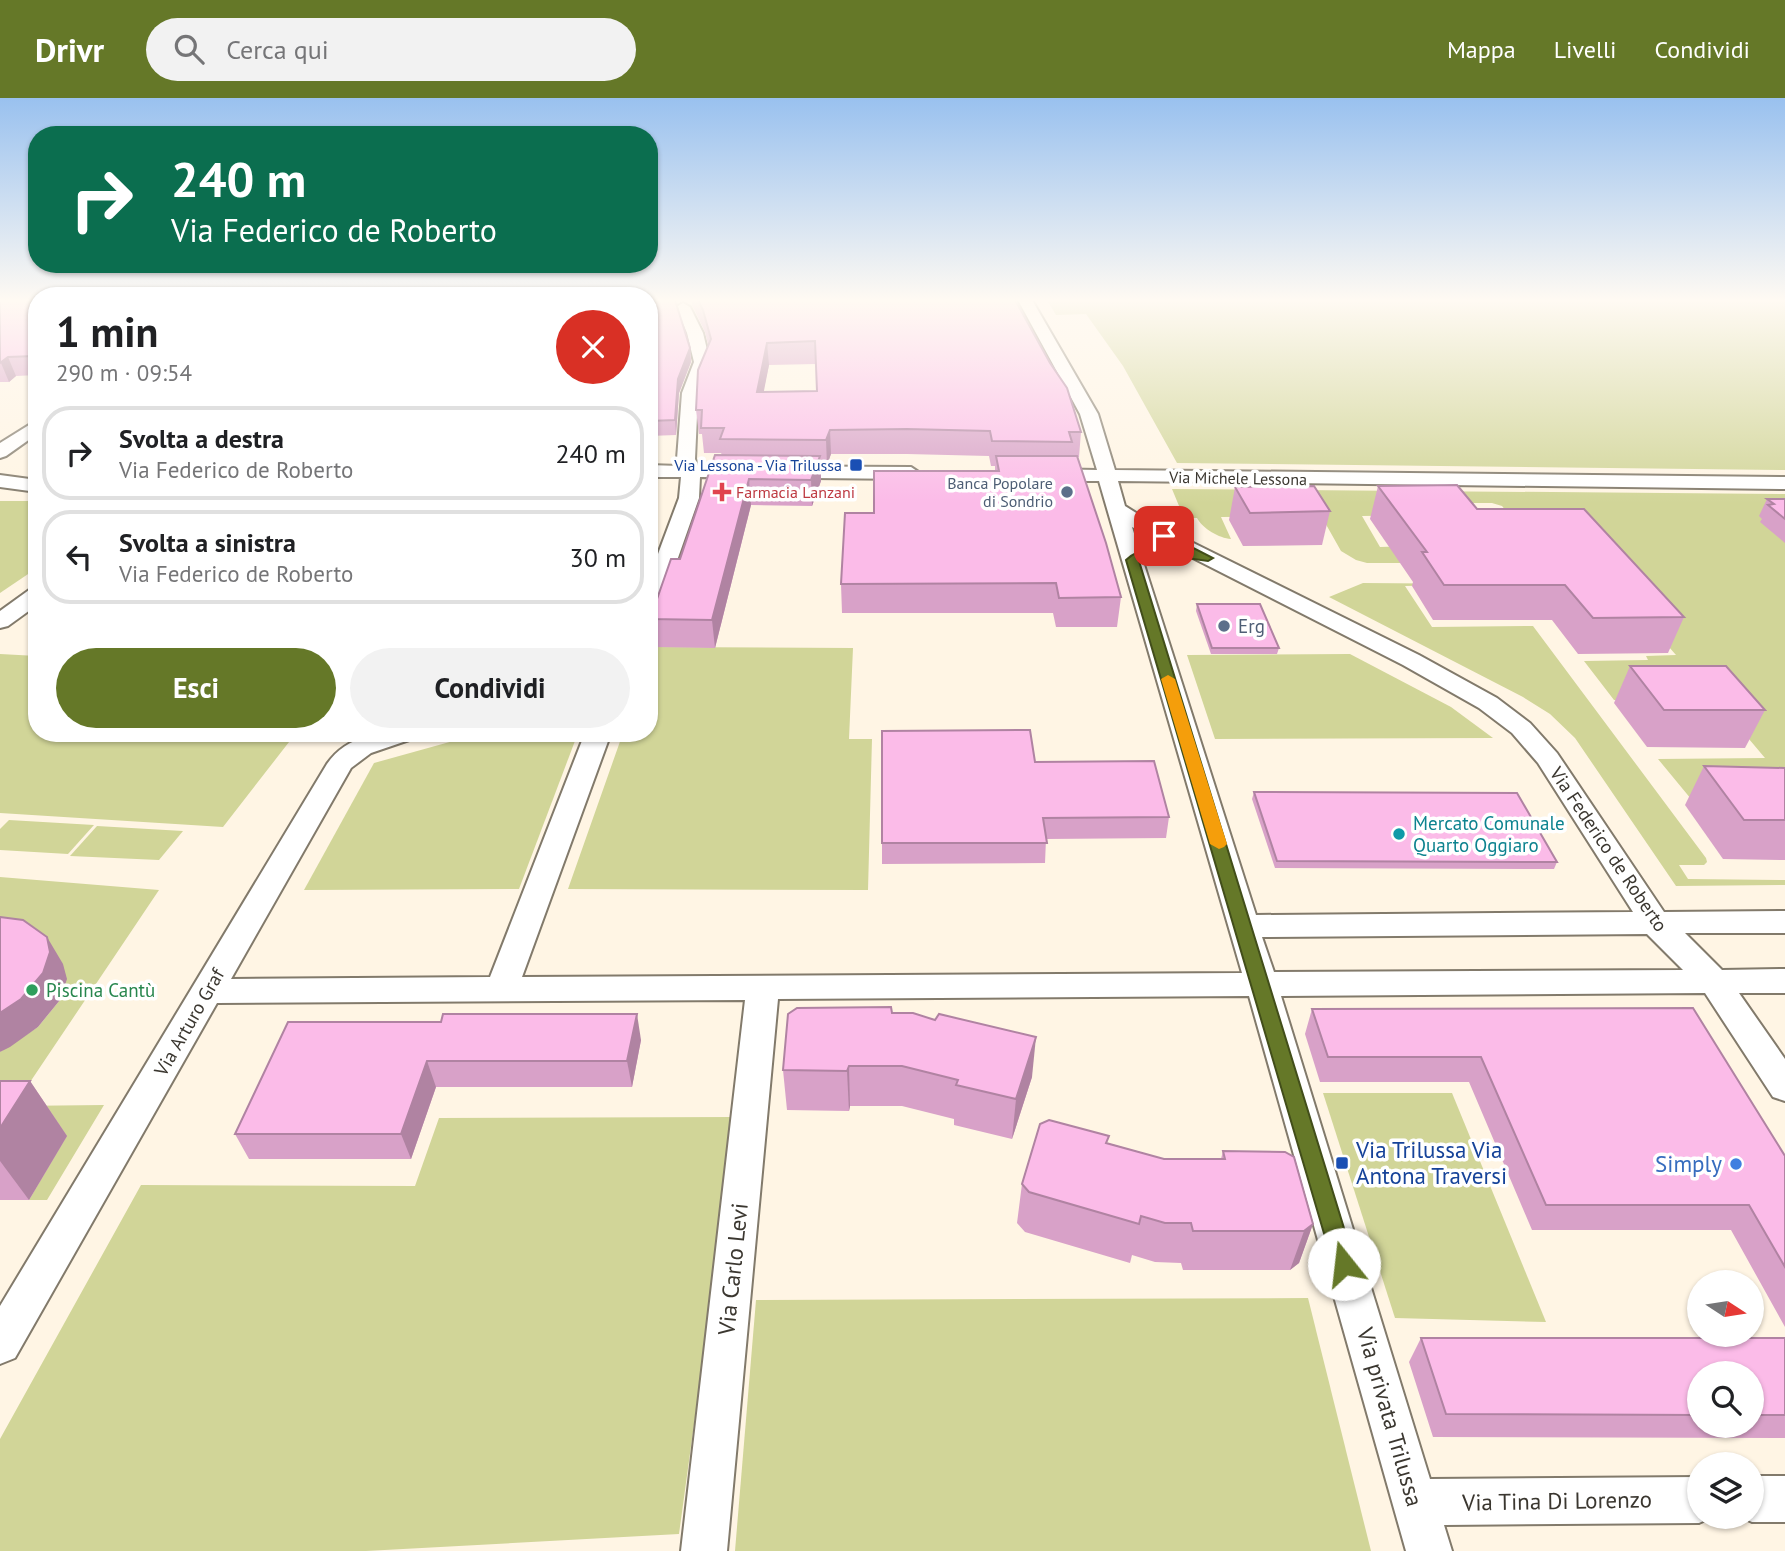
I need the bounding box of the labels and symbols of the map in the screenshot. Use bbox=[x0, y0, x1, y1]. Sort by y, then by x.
place label: Via Lessona - Via Trilussa bbox=[673, 455, 842, 475]
marker: Via Lessona - Via Trilussa bbox=[848, 457, 864, 473]
street label: Via Michele Lessona bbox=[1168, 467, 1307, 489]
place label: Banca Popolare di Sondrio bbox=[947, 473, 1053, 511]
place label: Farmacia Lanzani bbox=[736, 482, 855, 502]
marker: Farmacia Lanzani bbox=[714, 484, 730, 500]
marker: Banca Popolare di Sondrio bbox=[1059, 484, 1075, 500]
pin bbox=[1134, 506, 1194, 566]
place label: Erg bbox=[1238, 614, 1265, 638]
marker: Erg bbox=[1216, 618, 1232, 634]
street label: Via Federico de Roberto bbox=[1544, 761, 1673, 936]
place label: Mercato Comunale Quarto Oggiaro bbox=[1413, 811, 1565, 857]
marker: Mercato Comunale Quarto Oggiaro bbox=[1391, 826, 1407, 842]
street label: Via Arturo Graf bbox=[148, 963, 230, 1081]
place label: Piscina Cantù bbox=[46, 978, 155, 1002]
marker: Piscina Cantù bbox=[24, 982, 40, 998]
place label: Via Trilussa Via Antona Traversi bbox=[1355, 1135, 1507, 1190]
place label: Simply bbox=[1655, 1149, 1722, 1178]
marker: Via Trilussa Via Antona Traversi bbox=[1334, 1155, 1350, 1171]
marker: Simply bbox=[1728, 1156, 1744, 1172]
street label: Via Carlo Levi bbox=[711, 1201, 754, 1338]
position arrow bbox=[1307, 1227, 1381, 1301]
north arrow bbox=[1687, 1270, 1764, 1348]
street label: Via privata Trilussa bbox=[1351, 1323, 1430, 1510]
street label: Via Tina Di Lorenzo bbox=[1461, 1484, 1652, 1517]

